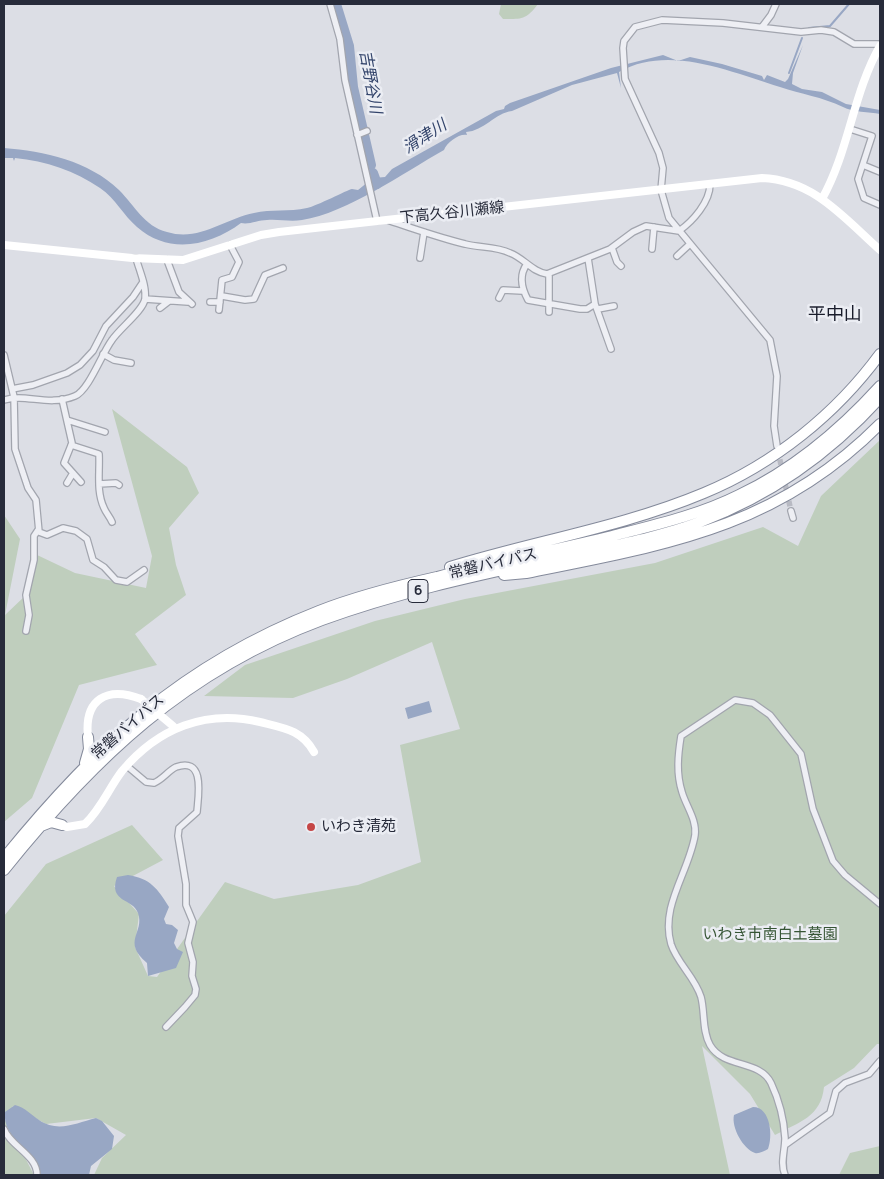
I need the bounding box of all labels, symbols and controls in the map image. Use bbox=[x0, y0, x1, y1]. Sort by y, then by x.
water label: 吉野谷川 bbox=[355, 49, 385, 115]
water label: 滑津川 bbox=[400, 116, 450, 158]
street label: 下高久谷川瀬線 bbox=[399, 199, 505, 227]
district label: 平中山 bbox=[808, 304, 862, 326]
street label: 常磐バイパス bbox=[447, 545, 539, 583]
road number: 6 bbox=[408, 580, 428, 602]
street label: 常磐バイパス bbox=[88, 691, 168, 763]
place label: いわき清苑 bbox=[321, 818, 396, 836]
marker: いわき清苑 bbox=[305, 821, 317, 833]
park label: いわき市南白土墓園 bbox=[703, 926, 837, 944]

